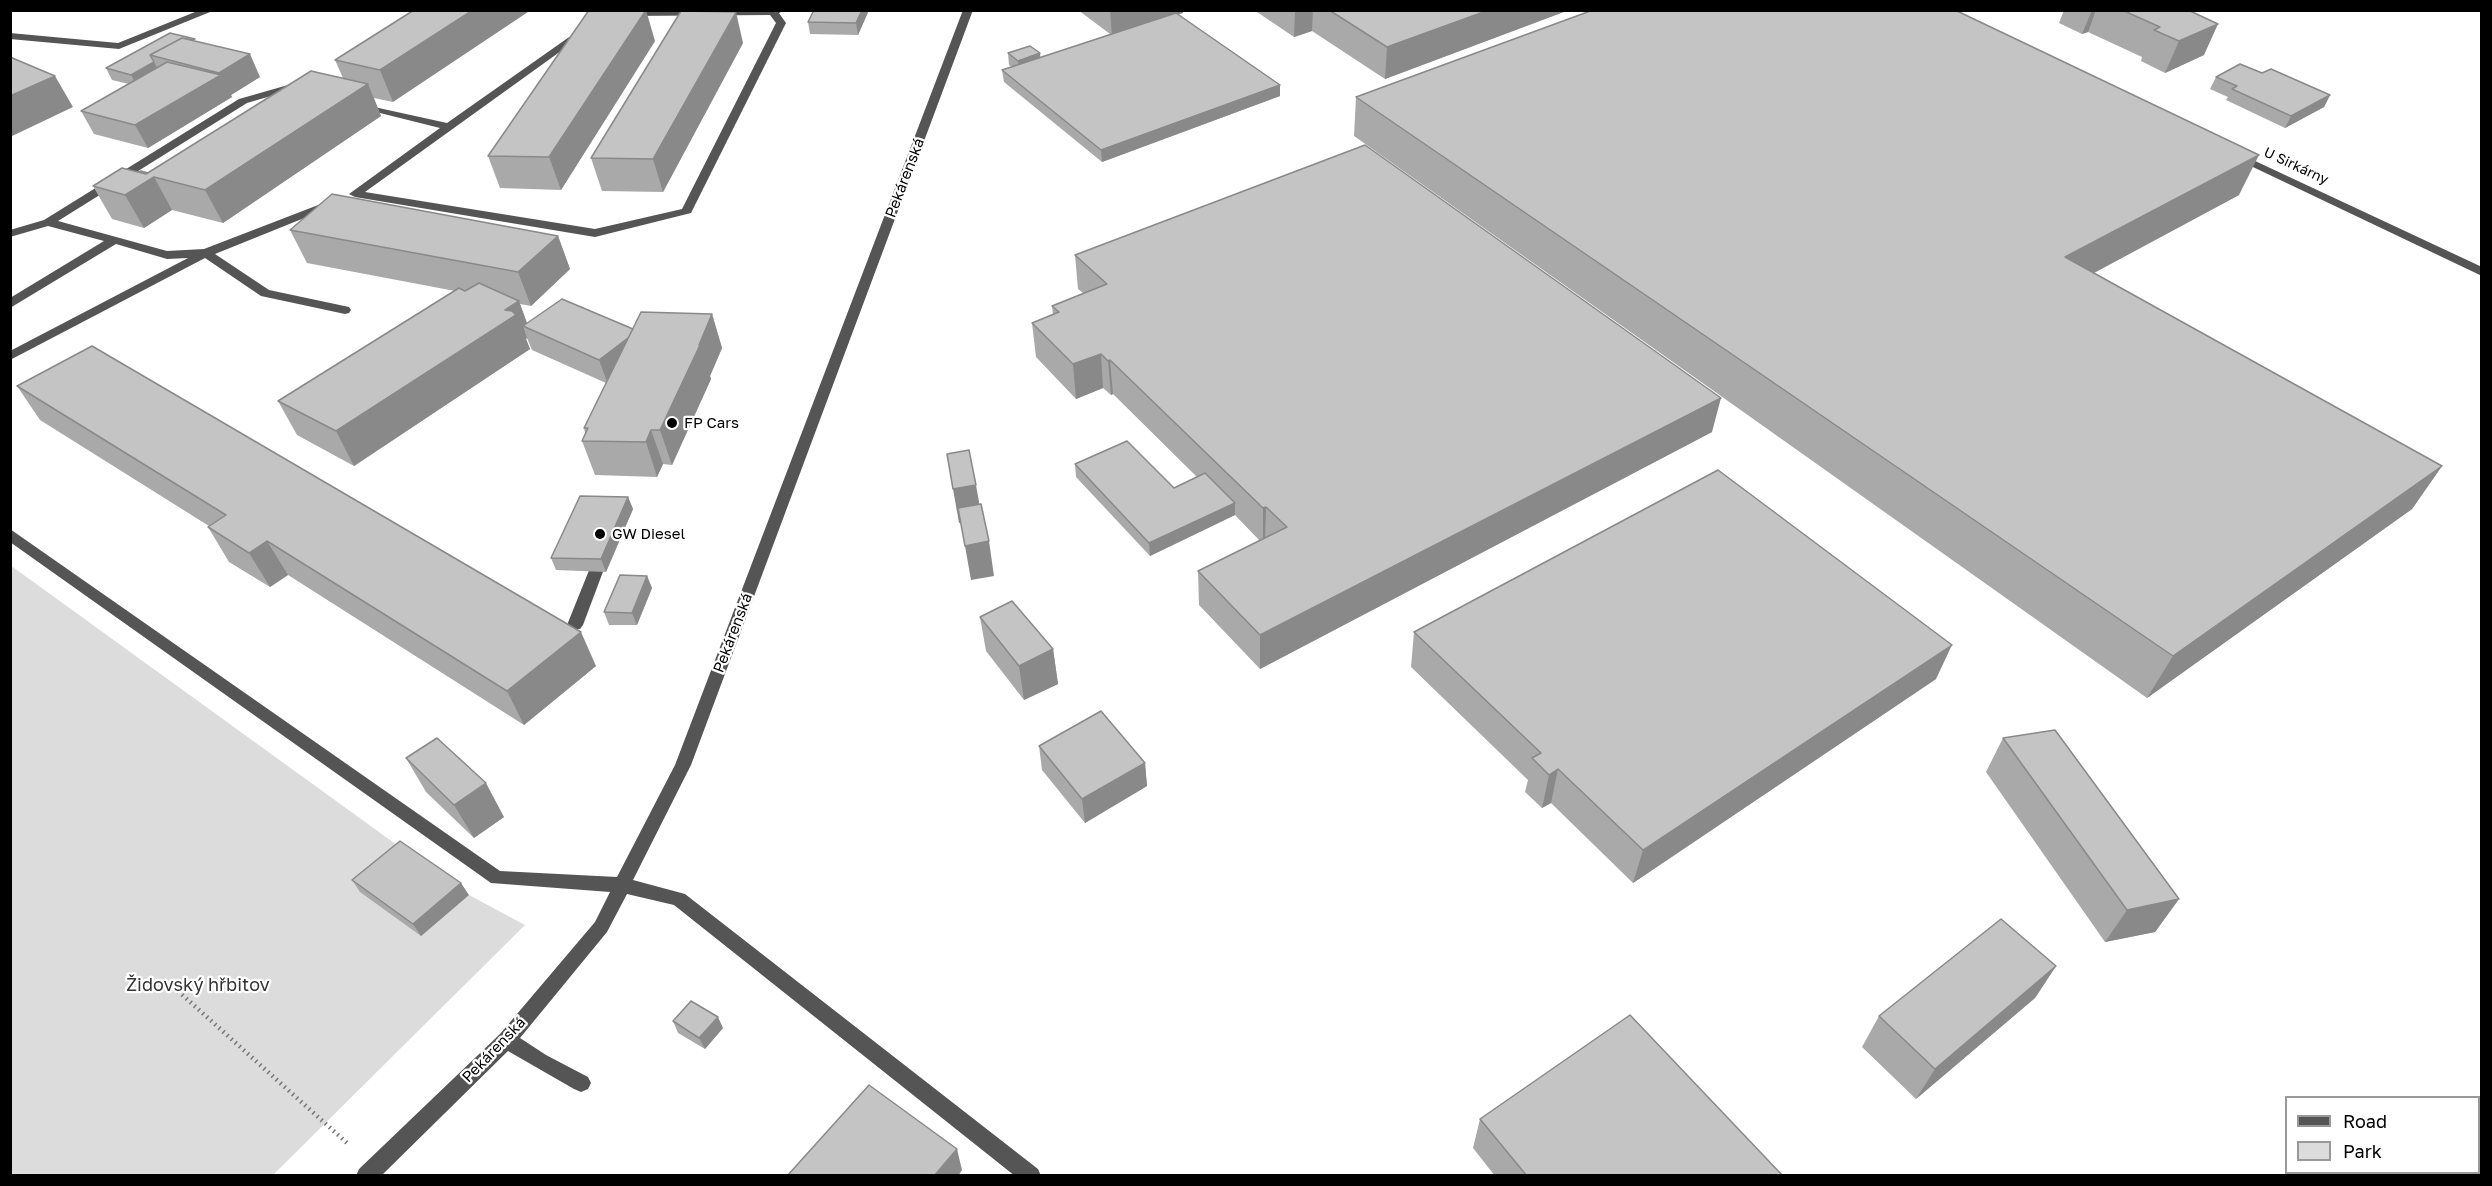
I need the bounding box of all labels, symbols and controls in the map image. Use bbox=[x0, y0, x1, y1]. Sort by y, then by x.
street label: Pekárenská bbox=[882, 136, 928, 220]
street label: U Sirkárny bbox=[2261, 144, 2331, 188]
place label: FP Cars bbox=[684, 414, 739, 432]
marker: FP Cars bbox=[665, 416, 679, 430]
place label: GW Diesel bbox=[612, 525, 685, 543]
marker: GW Diesel bbox=[593, 527, 607, 541]
street label: Pekárenská bbox=[710, 591, 756, 675]
park label: Židovský hřbitov bbox=[126, 974, 270, 996]
street label: Pekárenská bbox=[459, 1014, 529, 1086]
legend bbox=[2285, 1096, 2480, 1174]
text: Road bbox=[2343, 1110, 2387, 1132]
text: Park bbox=[2343, 1140, 2382, 1162]

